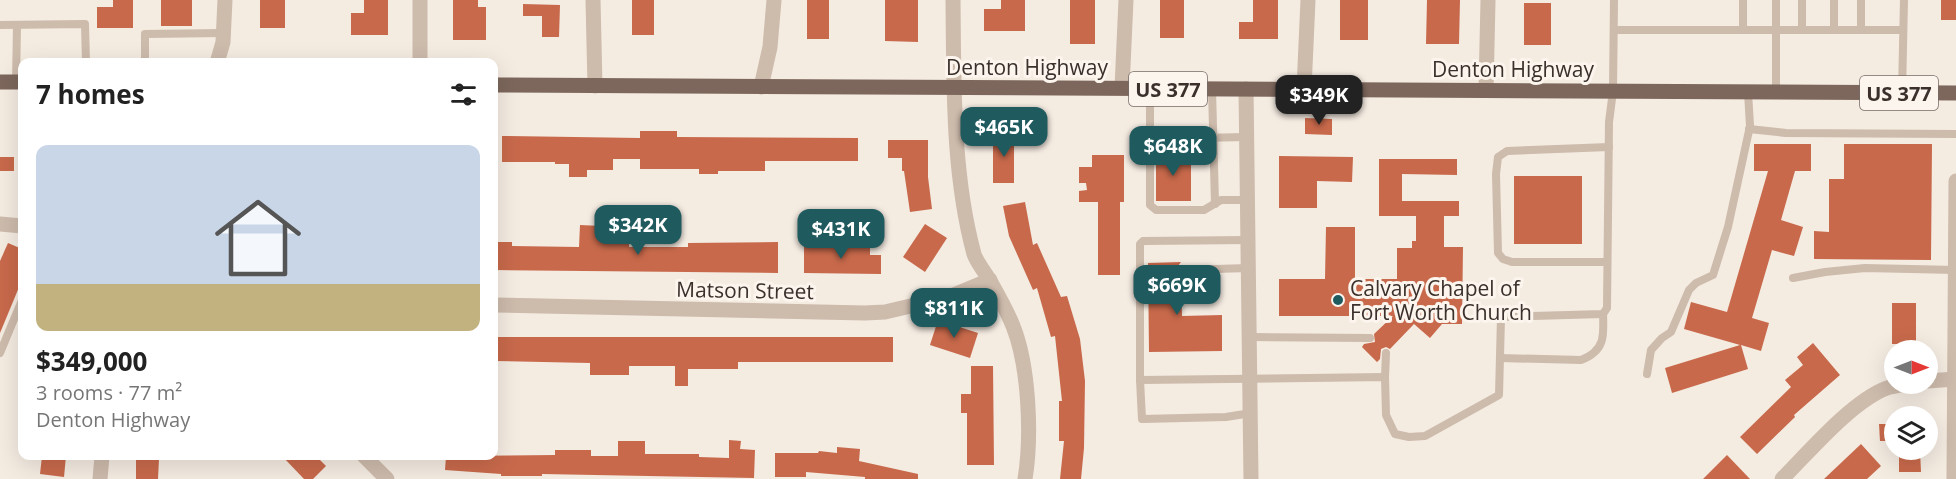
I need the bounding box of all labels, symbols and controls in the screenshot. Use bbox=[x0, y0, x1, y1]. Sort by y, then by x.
street label: Denton Highway bbox=[946, 53, 1108, 81]
street label: Denton Highway bbox=[1432, 55, 1594, 83]
road number: US 377 bbox=[1129, 72, 1207, 106]
pin: $349K bbox=[1277, 75, 1361, 126]
text: 7 homes bbox=[36, 76, 145, 112]
road number: US 377 bbox=[1860, 76, 1938, 110]
icon: filters bbox=[447, 78, 480, 111]
text: $349K bbox=[1289, 81, 1349, 108]
pin: $465K bbox=[962, 107, 1046, 158]
text: $465K bbox=[974, 113, 1034, 140]
pin: $648K bbox=[1131, 126, 1215, 177]
text: $648K bbox=[1143, 132, 1203, 159]
icon: home bbox=[204, 184, 312, 292]
pin: $342K bbox=[596, 205, 680, 256]
pin: $431K bbox=[799, 209, 883, 260]
text: $342K bbox=[608, 211, 668, 238]
text: $431K bbox=[811, 215, 871, 242]
pin: $669K bbox=[1135, 265, 1219, 316]
text: $669K bbox=[1147, 271, 1207, 298]
place label: Calvary Chapel of Fort Worth Church bbox=[1350, 274, 1532, 326]
street label: Matson Street bbox=[676, 275, 814, 305]
pin: $811K bbox=[912, 288, 996, 339]
marker: Calvary Chapel of Fort Worth Church bbox=[1331, 293, 1345, 307]
text: $811K bbox=[924, 294, 984, 321]
north arrow bbox=[1884, 340, 1938, 394]
map controls bbox=[1884, 340, 1938, 460]
text: $349,000 bbox=[36, 343, 147, 379]
text: 3 rooms · 77 m² bbox=[36, 379, 182, 406]
text: Denton Highway bbox=[36, 406, 190, 433]
button: layers bbox=[1884, 406, 1938, 460]

